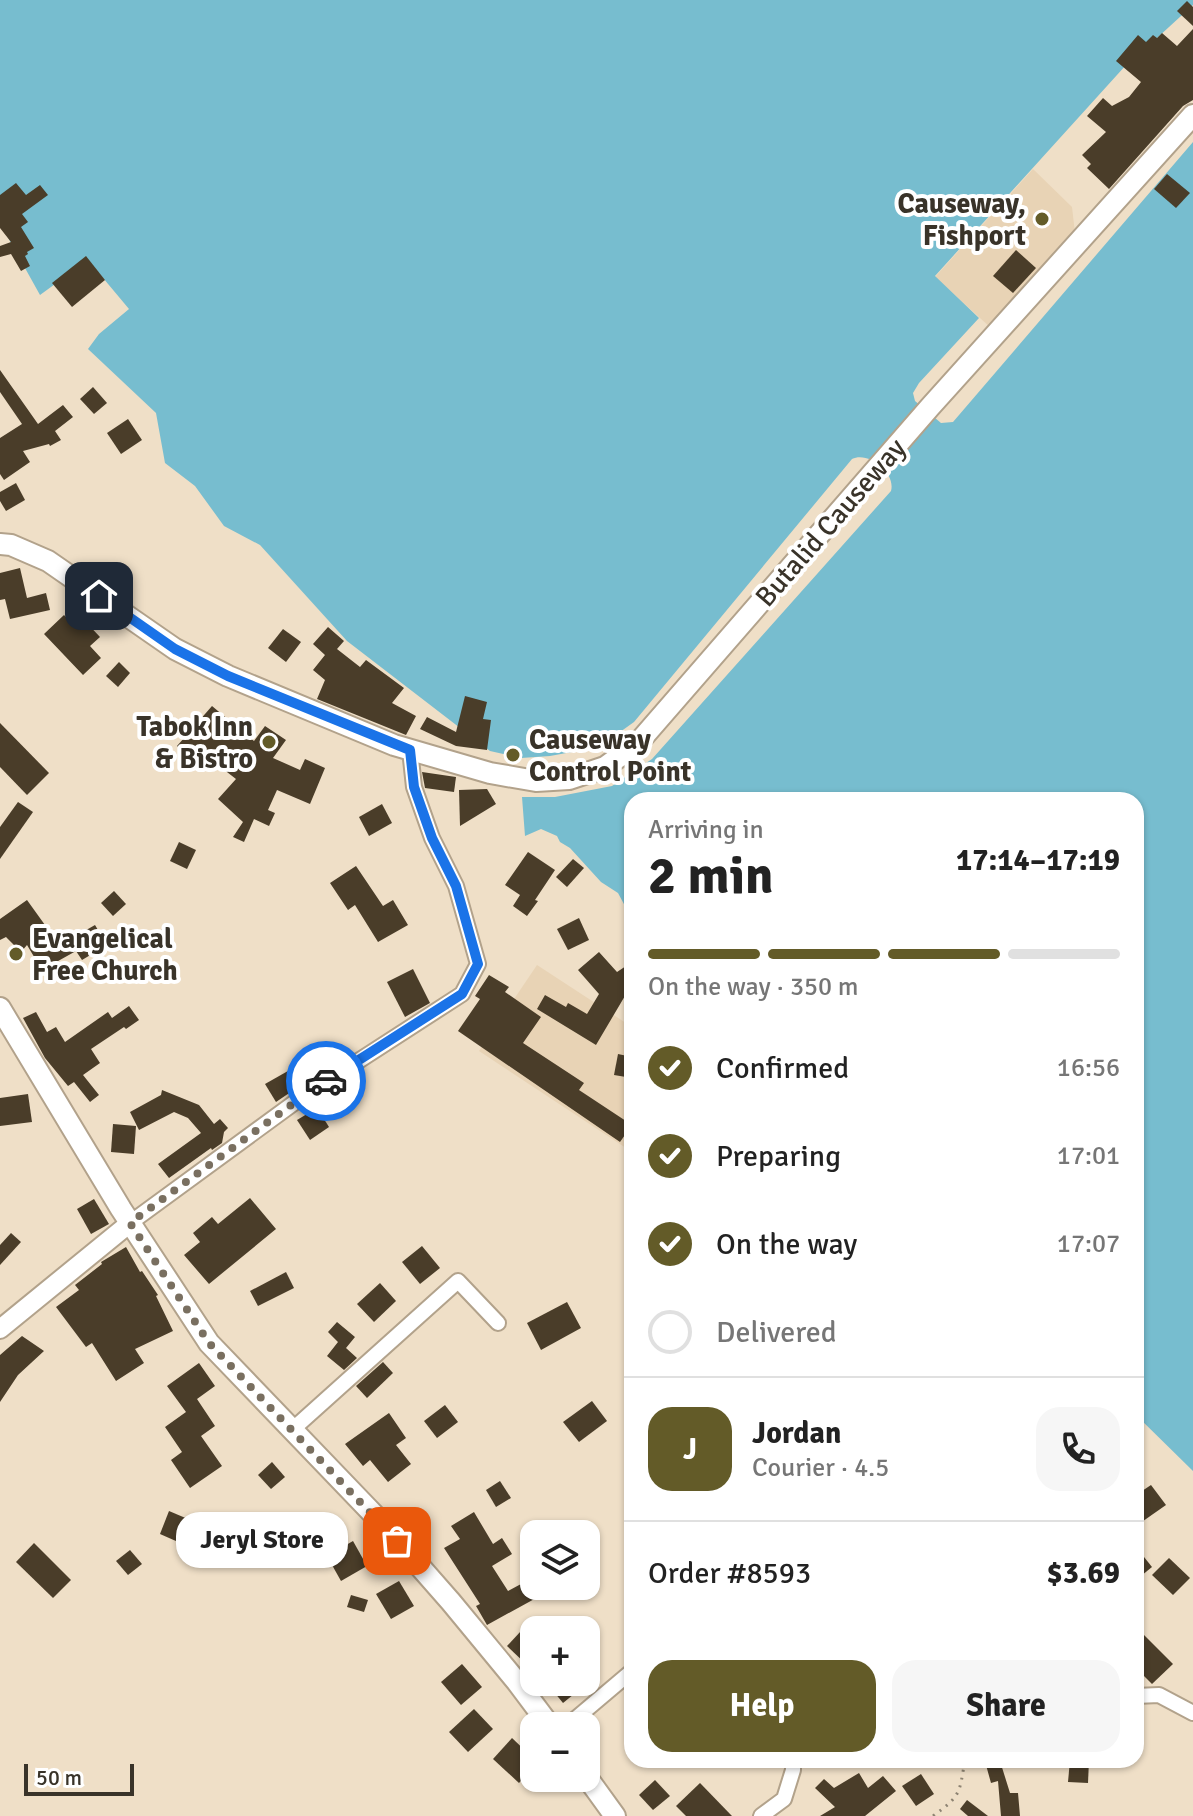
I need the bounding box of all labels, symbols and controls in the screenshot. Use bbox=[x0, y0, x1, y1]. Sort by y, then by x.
place label: Causeway, Fishport bbox=[897, 187, 1027, 253]
marker: Causeway, Fishport bbox=[1033, 210, 1051, 228]
street label: Butalid Causeway bbox=[748, 432, 913, 614]
pin bbox=[65, 562, 133, 630]
icon: home bbox=[77, 574, 121, 618]
place label: Tabok Inn & Bistro bbox=[136, 710, 253, 776]
place label: Causeway Control Point bbox=[529, 723, 692, 789]
marker: Tabok Inn & Bistro bbox=[260, 733, 278, 751]
marker: Causeway Control Point bbox=[504, 746, 522, 764]
text: Arriving in bbox=[648, 814, 764, 846]
text: 17:14–17:19 bbox=[956, 842, 1120, 879]
text: 2 min bbox=[648, 844, 774, 908]
place label: Evangelical Free Church bbox=[32, 922, 178, 988]
marker: Evangelical Free Church bbox=[7, 945, 25, 963]
text: On the way · 350 m bbox=[648, 971, 858, 1003]
courier bbox=[286, 1041, 366, 1121]
icon: check bbox=[648, 1046, 692, 1090]
text: Confirmed bbox=[716, 1050, 849, 1087]
text: 16:56 bbox=[1057, 1052, 1120, 1084]
icon: car bbox=[304, 1059, 348, 1103]
icon: check bbox=[648, 1134, 692, 1178]
text: Preparing bbox=[716, 1138, 841, 1175]
text: 17:01 bbox=[1057, 1140, 1120, 1172]
icon: check bbox=[648, 1222, 692, 1266]
text: On the way bbox=[716, 1226, 857, 1263]
text: 17:07 bbox=[1057, 1228, 1120, 1260]
text: Delivered bbox=[716, 1314, 837, 1351]
button: phone bbox=[1036, 1407, 1120, 1491]
text: Jordan bbox=[752, 1415, 841, 1452]
text: J bbox=[683, 1431, 697, 1468]
text: Courier · 4.5 bbox=[752, 1452, 889, 1484]
pin bbox=[363, 1507, 431, 1575]
callout: Jeryl Store bbox=[177, 1513, 349, 1569]
icon: bag bbox=[375, 1519, 419, 1563]
map controls bbox=[520, 1520, 600, 1792]
button: layers bbox=[520, 1520, 600, 1600]
text: Jeryl Store bbox=[200, 1524, 324, 1556]
text: Order #8593 bbox=[648, 1555, 811, 1592]
text: $3.69 bbox=[1047, 1555, 1120, 1592]
button: + bbox=[520, 1616, 600, 1696]
button: Help bbox=[648, 1660, 876, 1752]
button: Share bbox=[892, 1660, 1120, 1752]
button: − bbox=[520, 1712, 600, 1792]
scale bar bbox=[24, 1760, 134, 1796]
text: 50 m bbox=[36, 1764, 82, 1791]

